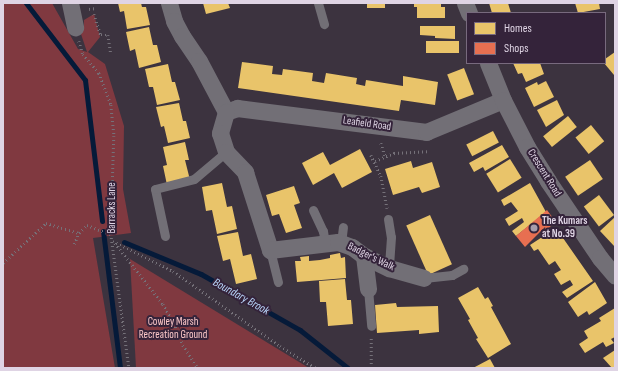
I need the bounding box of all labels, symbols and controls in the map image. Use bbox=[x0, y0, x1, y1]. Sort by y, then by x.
legend bbox=[466, 12, 606, 64]
text: Homes bbox=[504, 21, 532, 36]
text: Shops bbox=[504, 41, 529, 56]
street label: Leafield Road bbox=[342, 114, 392, 134]
street label: Crescent Road bbox=[524, 147, 564, 199]
street label: Barracks Lane bbox=[105, 182, 119, 234]
place label: The Kumars at No.39 bbox=[542, 215, 587, 241]
marker: The Kumars at No.39 bbox=[529, 223, 539, 233]
street label: Badger's Walk bbox=[345, 240, 397, 274]
water label: Boundary Brook bbox=[210, 276, 272, 318]
park label: Cowley Marsh Recreation Ground bbox=[139, 316, 207, 342]

